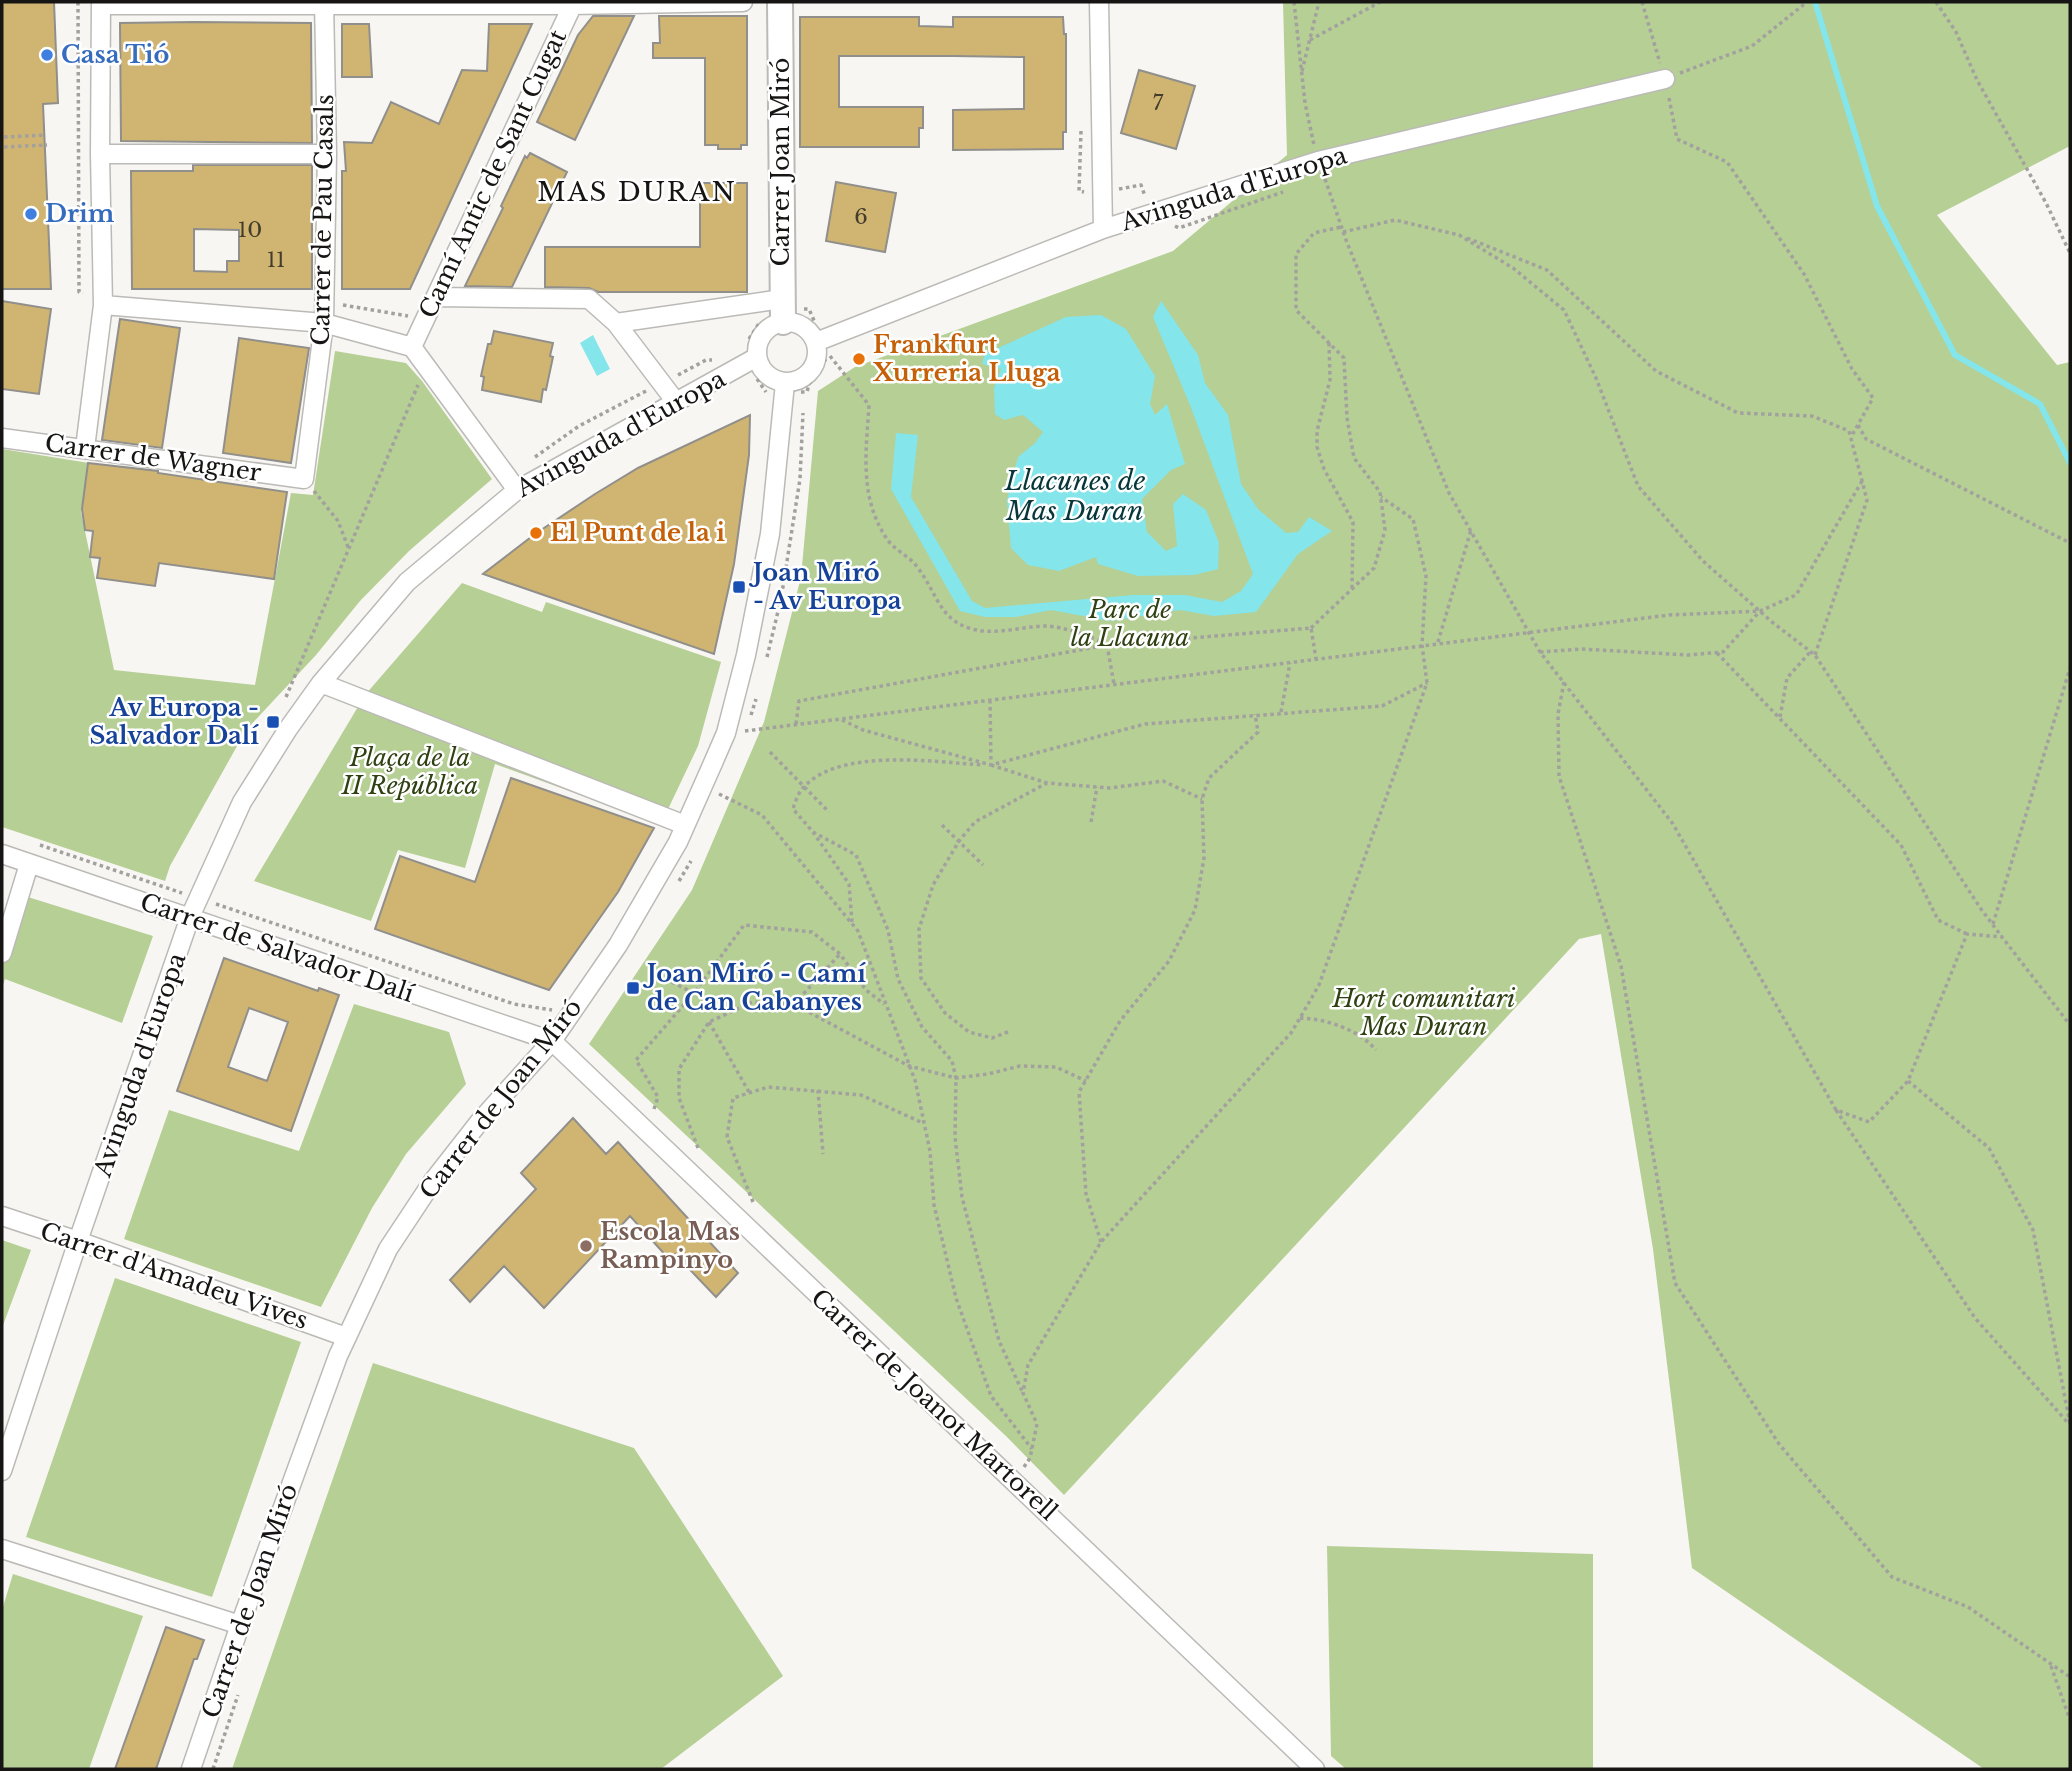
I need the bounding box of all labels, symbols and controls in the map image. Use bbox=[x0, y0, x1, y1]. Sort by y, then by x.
street label: Camí Antic de Sant Cugat bbox=[413, 25, 572, 323]
place label: Casa Tió bbox=[61, 40, 169, 69]
marker: Casa Tió bbox=[39, 47, 55, 63]
street label: Carrer Joan Miró bbox=[766, 57, 795, 267]
house number: 7 bbox=[1153, 90, 1164, 116]
street label: Carrer de Pau Casals bbox=[306, 94, 339, 346]
street label: Avinguda d'Europa bbox=[1117, 140, 1351, 237]
district label: MAS DURAN bbox=[537, 176, 737, 208]
place label: Drim bbox=[45, 199, 115, 228]
house number: 6 bbox=[854, 204, 868, 230]
marker: Drim bbox=[23, 206, 39, 222]
house number: 10 bbox=[238, 217, 262, 243]
house number: 11 bbox=[267, 247, 285, 273]
place label: Frankfurt Xurreria Lluga bbox=[872, 330, 1061, 387]
marker: Frankfurt Xurreria Lluga bbox=[851, 351, 867, 367]
street label: Avinguda d'Europa bbox=[510, 364, 731, 504]
street label: Carrer de Wagner bbox=[43, 428, 264, 487]
water label: Llacunes de Mas Duran bbox=[1004, 465, 1145, 527]
place label: El Punt de la i bbox=[550, 518, 725, 547]
marker: El Punt de la i bbox=[528, 525, 544, 541]
place label: Joan Miró - Av Europa bbox=[748, 558, 902, 615]
marker: Joan Miró - Av Europa bbox=[731, 579, 747, 595]
park label: Parc de la Llacuna bbox=[1071, 595, 1189, 652]
place label: Av Europa - Salvador Dalí bbox=[89, 693, 259, 750]
marker: Av Europa - Salvador Dalí bbox=[265, 714, 281, 730]
park label: Plaça de la II República bbox=[341, 743, 478, 800]
street label: Carrer de Salvador Dalí bbox=[137, 887, 419, 1008]
street label: Avinguda d'Europa bbox=[87, 949, 192, 1181]
place label: Joan Miró - Camí de Can Cabanyes bbox=[642, 959, 866, 1016]
marker: Joan Miró - Camí de Can Cabanyes bbox=[625, 980, 641, 996]
park label: Hort comunitari Mas Duran bbox=[1332, 984, 1516, 1041]
street label: Carrer de Joan Miró bbox=[413, 993, 588, 1205]
street label: Carrer d'Amadeu Vives bbox=[36, 1216, 312, 1335]
place label: Escola Mas Rampinyo bbox=[600, 1217, 740, 1274]
marker: Escola Mas Rampinyo bbox=[578, 1238, 594, 1254]
street label: Carrer de Joanot Martorell bbox=[805, 1283, 1063, 1526]
street label: Carrer de Joan Miró bbox=[196, 1480, 303, 1722]

